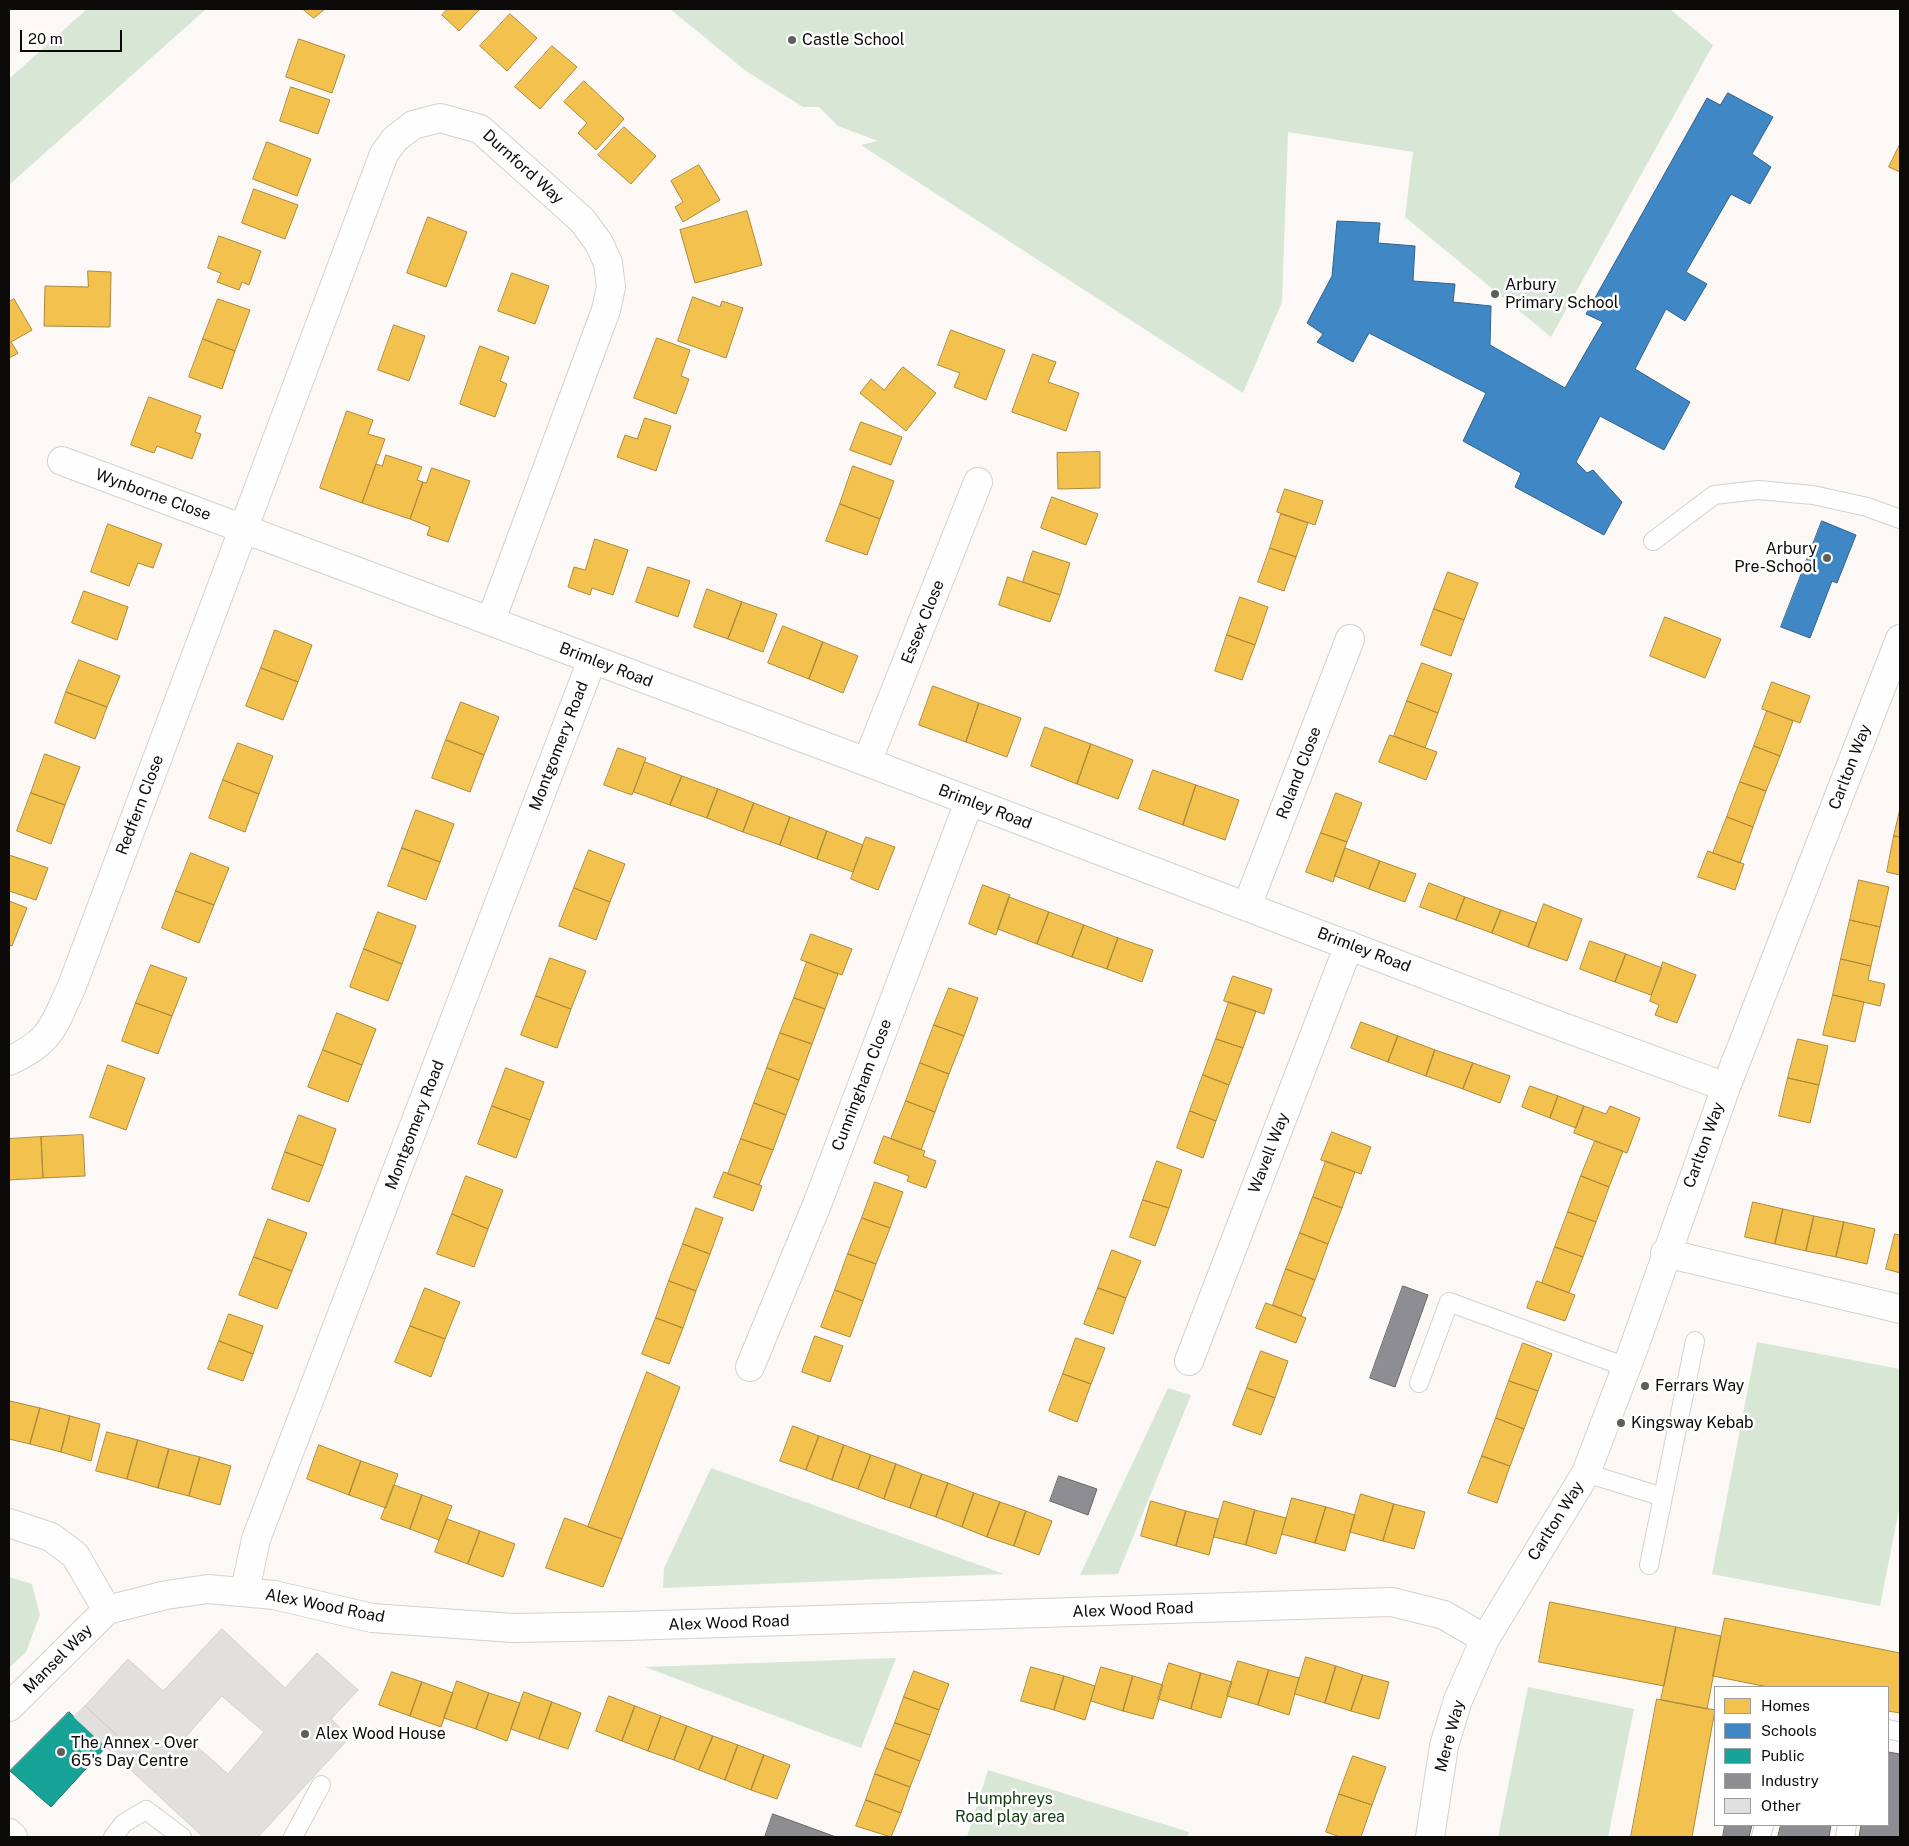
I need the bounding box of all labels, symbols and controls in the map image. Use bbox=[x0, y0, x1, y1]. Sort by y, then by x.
scale bar bbox=[22, 20, 125, 52]
text: 20 m bbox=[28, 30, 63, 47]
place label: Castle School bbox=[802, 30, 905, 50]
marker: Castle School bbox=[786, 34, 798, 46]
street label: Durnford Way bbox=[479, 126, 567, 208]
place label: Arbury Primary School bbox=[1505, 275, 1619, 313]
marker: Arbury Primary School bbox=[1489, 288, 1501, 300]
street label: Wynborne Close bbox=[93, 465, 213, 525]
place label: Arbury Pre-School bbox=[1734, 539, 1817, 577]
marker: Arbury Pre-School bbox=[1821, 552, 1833, 564]
street label: Essex Close bbox=[897, 577, 949, 667]
street label: Brimley Road bbox=[557, 638, 655, 692]
street label: Montgomery Road bbox=[526, 679, 592, 813]
street label: Carlton Way bbox=[1825, 721, 1875, 813]
street label: Roland Close bbox=[1273, 724, 1325, 822]
street label: Redfern Close bbox=[112, 752, 168, 858]
street label: Brimley Road bbox=[936, 780, 1034, 834]
street label: Brimley Road bbox=[1315, 923, 1413, 977]
street label: Cunningham Close bbox=[828, 1016, 896, 1154]
street label: Montgomery Road bbox=[382, 1058, 448, 1192]
street label: Carlton Way bbox=[1680, 1099, 1728, 1191]
street label: Wavell Way bbox=[1245, 1110, 1293, 1196]
place label: Ferrars Way bbox=[1655, 1376, 1744, 1396]
marker: Ferrars Way bbox=[1639, 1380, 1651, 1392]
place label: Kingsway Kebab bbox=[1631, 1413, 1754, 1433]
marker: Kingsway Kebab bbox=[1615, 1417, 1627, 1429]
street label: Carlton Way bbox=[1524, 1478, 1588, 1564]
street label: Alex Wood Road bbox=[264, 1585, 386, 1627]
street label: Alex Wood Road bbox=[1072, 1598, 1194, 1622]
street label: Alex Wood Road bbox=[668, 1611, 790, 1635]
street label: Mansel Way bbox=[19, 1620, 97, 1698]
legend bbox=[1714, 1686, 1889, 1826]
text: Homes bbox=[1761, 1697, 1810, 1714]
street label: Mere Way bbox=[1431, 1698, 1469, 1774]
text: Schools bbox=[1761, 1722, 1817, 1739]
place label: Alex Wood House bbox=[315, 1724, 446, 1744]
marker: Alex Wood House bbox=[299, 1728, 311, 1740]
place label: The Annex - Over 65's Day Centre bbox=[71, 1733, 199, 1771]
marker: The Annex - Over 65's Day Centre bbox=[55, 1746, 67, 1758]
text: Public bbox=[1761, 1747, 1805, 1764]
text: Industry bbox=[1761, 1772, 1819, 1789]
park label: Humphreys Road play area bbox=[955, 1789, 1065, 1827]
text: Other bbox=[1761, 1797, 1801, 1814]

